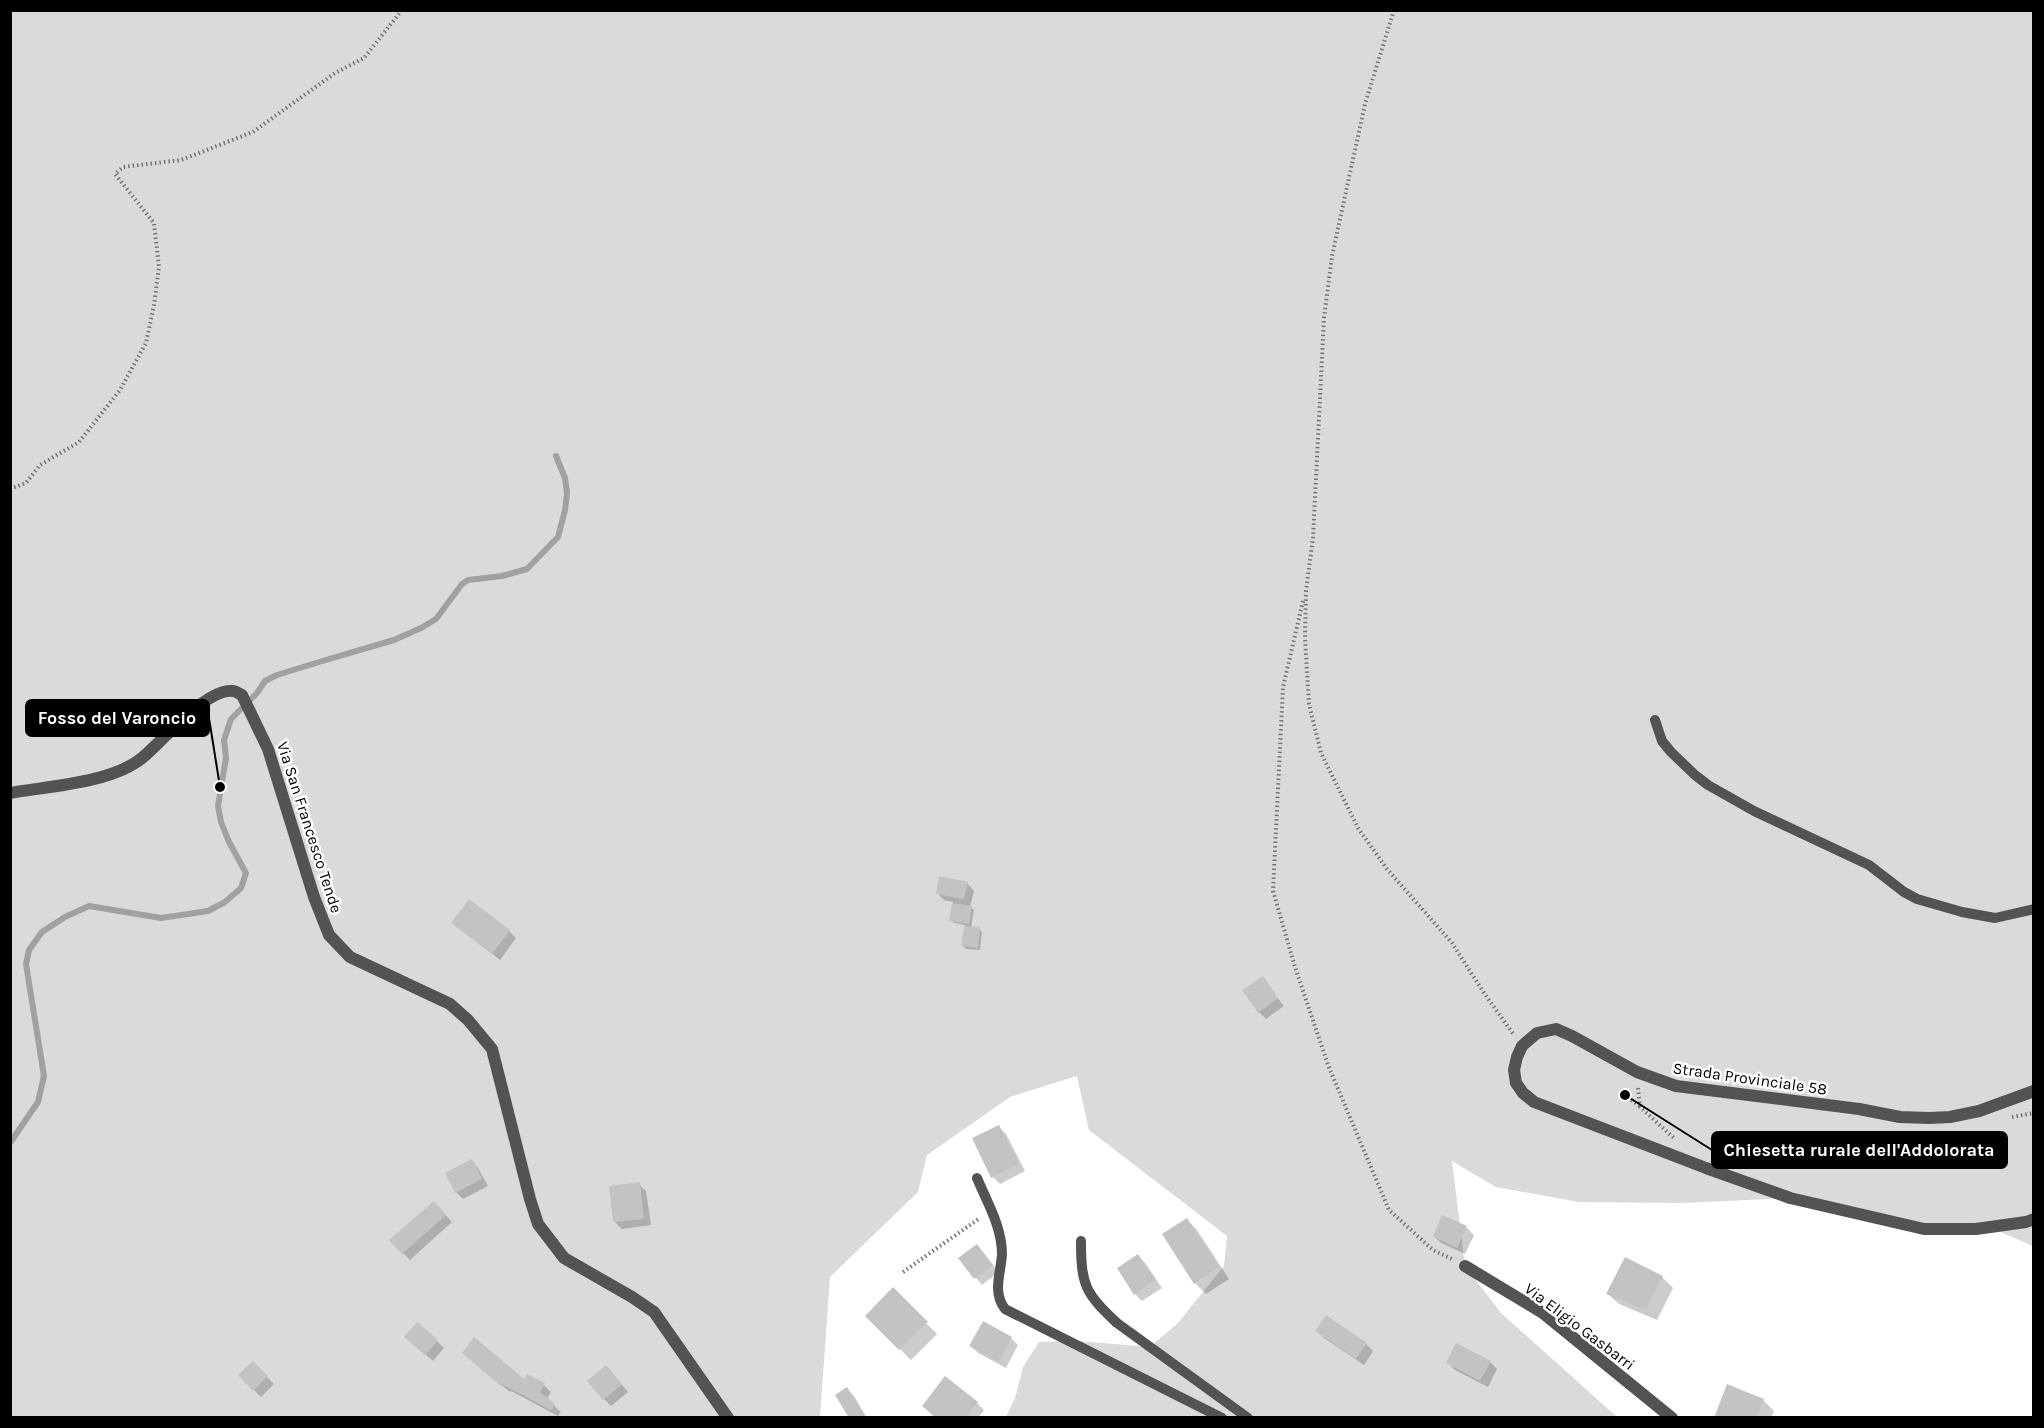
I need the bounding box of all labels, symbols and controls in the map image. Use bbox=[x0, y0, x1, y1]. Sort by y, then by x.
callout: Fosso del Varoncio bbox=[26, 700, 209, 736]
text: Fosso del Varoncio bbox=[38, 707, 196, 729]
street label: Via San Francesco Tende bbox=[273, 739, 346, 915]
street label: Strada Provinciale 58 bbox=[1672, 1058, 1828, 1099]
callout: Chiesetta rurale dell'Addolorata bbox=[1712, 1132, 2007, 1168]
text: Chiesetta rurale dell'Addolorata bbox=[1723, 1139, 1995, 1161]
street label: Via Eligio Gasbarri bbox=[1521, 1279, 1639, 1374]

